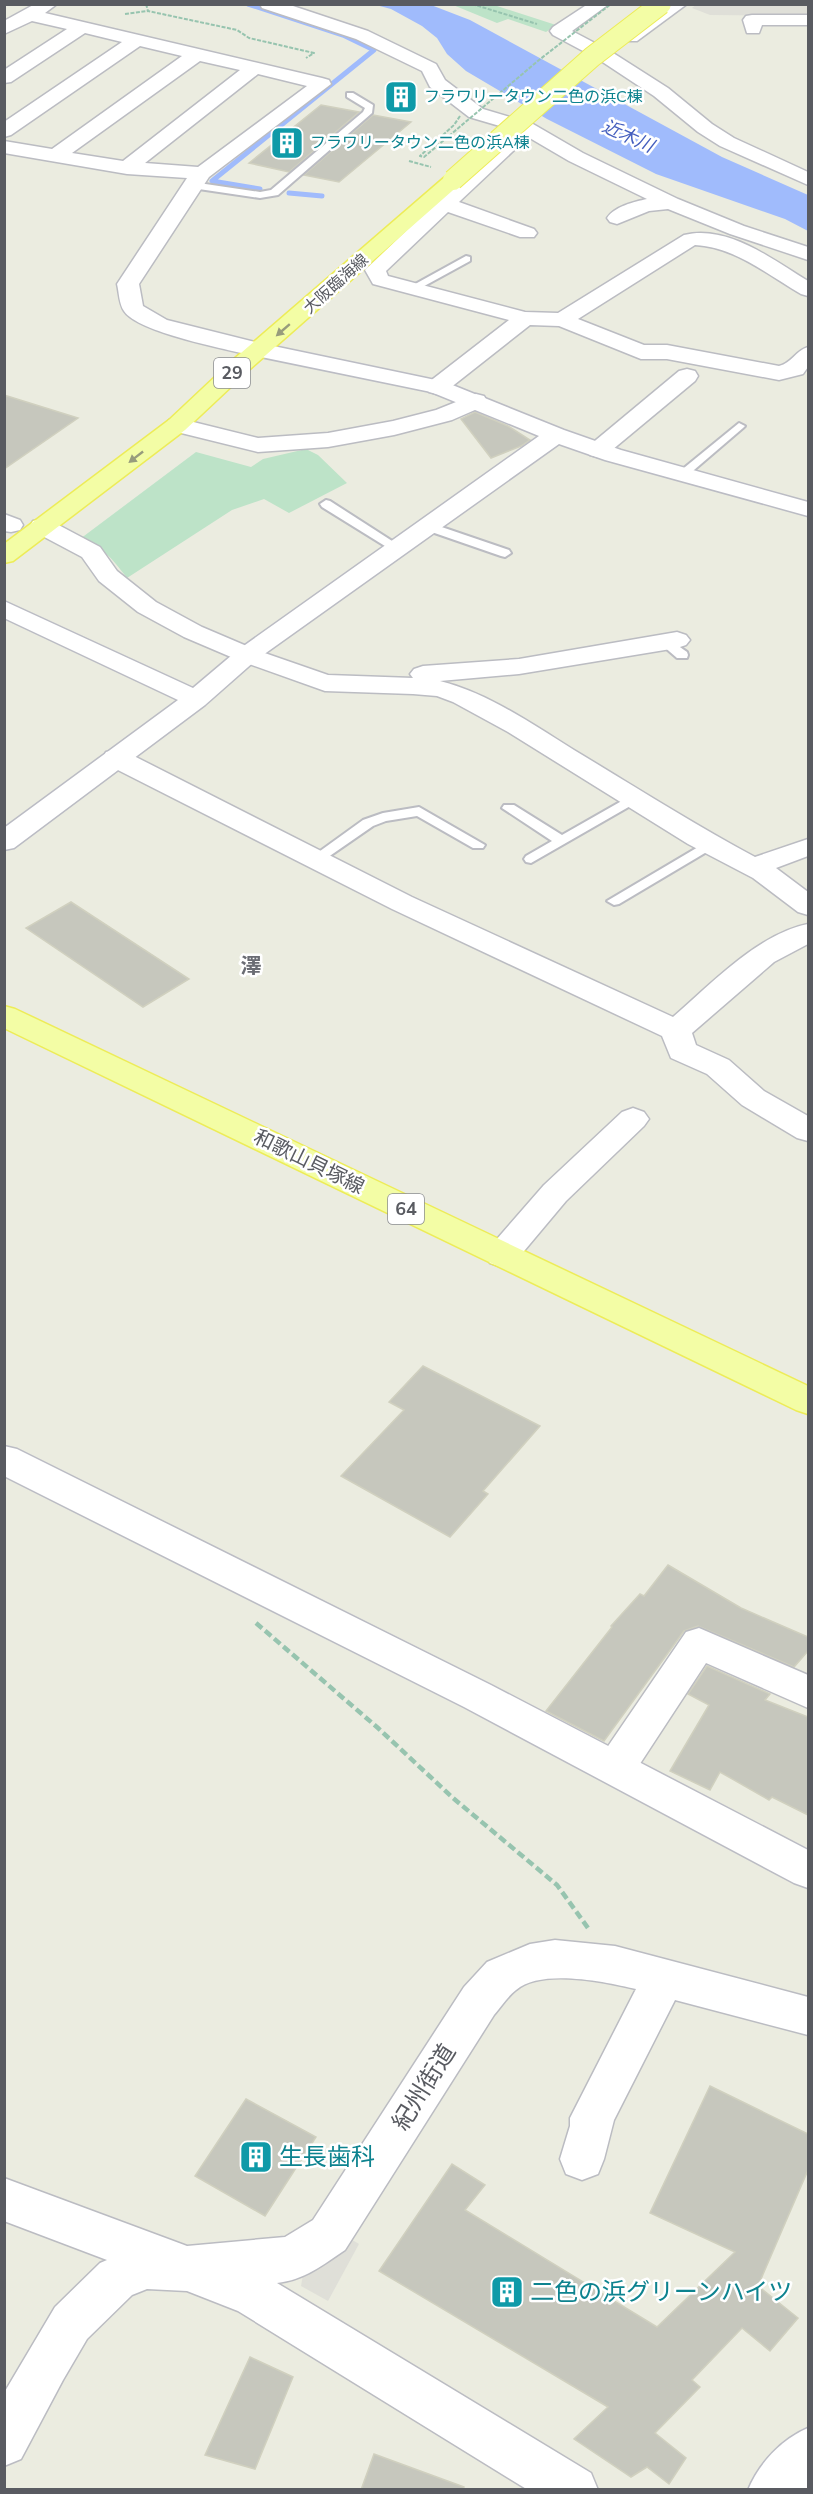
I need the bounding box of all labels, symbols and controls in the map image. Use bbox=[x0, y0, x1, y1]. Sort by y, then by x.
building icon: フラワリータウン二色の浜C棟 bbox=[383, 79, 419, 115]
place label: フラワリータウン二色の浜C棟 bbox=[424, 86, 643, 108]
water label: 近木川 bbox=[598, 114, 659, 159]
building icon: フラワリータウン二色の浜A棟 bbox=[269, 125, 305, 161]
place label: フラワリータウン二色の浜A棟 bbox=[310, 132, 530, 154]
street label: 大阪臨海線 bbox=[299, 249, 373, 319]
one-way arrow bbox=[276, 323, 291, 336]
road number: 29 bbox=[214, 358, 250, 388]
one-way arrow bbox=[128, 451, 143, 463]
district label: 澤 bbox=[241, 952, 262, 980]
street label: 和歌山貝塚線 bbox=[249, 1124, 369, 1200]
road number: 64 bbox=[388, 1194, 424, 1224]
street label: 紀州街道 bbox=[385, 2038, 463, 2136]
building icon: 生長歯科 bbox=[238, 2139, 274, 2175]
place label: 生長歯科 bbox=[279, 2141, 375, 2173]
building icon: 二色の浜グリーンハイツ bbox=[489, 2274, 525, 2310]
place label: 二色の浜グリーンハイツ bbox=[530, 2276, 792, 2308]

